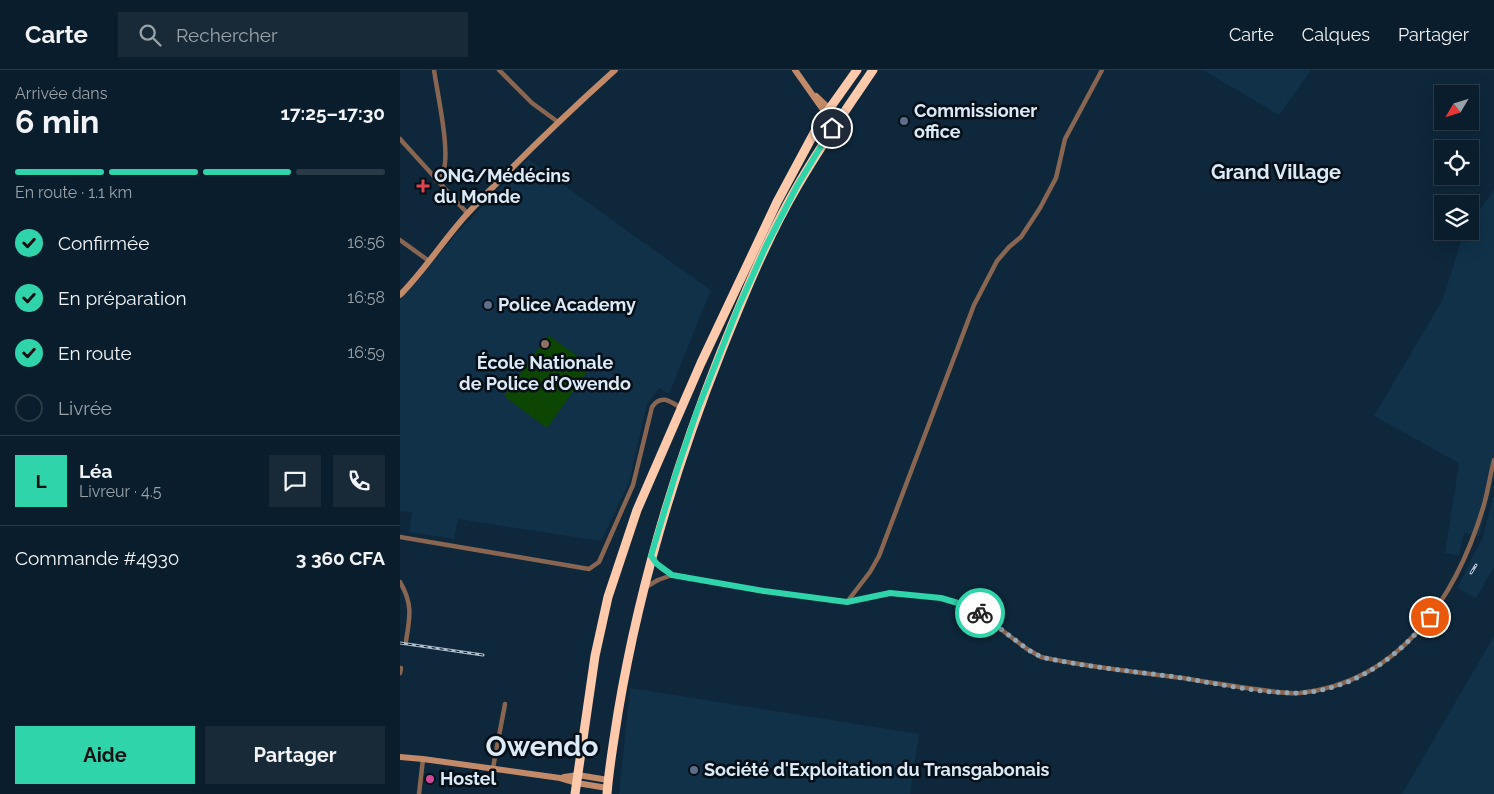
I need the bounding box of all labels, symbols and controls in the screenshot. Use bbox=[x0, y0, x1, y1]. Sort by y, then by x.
search box bbox=[118, 12, 468, 57]
text: Carte bbox=[25, 20, 88, 49]
icon: search bbox=[136, 21, 164, 49]
text: Rechercher bbox=[176, 24, 278, 46]
text: Carte bbox=[1229, 24, 1274, 45]
text: Calques bbox=[1302, 24, 1370, 45]
text: Partager bbox=[1398, 24, 1469, 45]
text: Arrivée dans bbox=[15, 84, 107, 103]
north arrow bbox=[1434, 85, 1479, 130]
map controls bbox=[1434, 85, 1479, 240]
place label: Commissioner office bbox=[914, 100, 1037, 142]
text: 17:25–17:30 bbox=[281, 102, 385, 124]
text: 6 min bbox=[15, 103, 99, 140]
pin bbox=[811, 107, 853, 149]
icon: home bbox=[818, 114, 846, 142]
marker: Commissioner office bbox=[898, 115, 910, 127]
button: locate bbox=[1434, 140, 1479, 185]
district label: Grand Village bbox=[1211, 160, 1341, 184]
place label: ONG/Médécins du Monde bbox=[434, 165, 570, 207]
marker: ONG/Médécins du Monde bbox=[416, 179, 430, 193]
text: En route · 1.1 km bbox=[15, 183, 132, 202]
button: layers bbox=[1434, 195, 1479, 240]
icon: check bbox=[15, 229, 43, 257]
text: Confirmée bbox=[58, 232, 149, 254]
text: 16:56 bbox=[347, 233, 385, 252]
icon: check bbox=[15, 284, 43, 312]
text: En préparation bbox=[58, 287, 187, 309]
text: 16:58 bbox=[347, 288, 385, 307]
place label: Police Academy bbox=[498, 294, 636, 315]
marker: Police Academy bbox=[482, 299, 494, 311]
marker: École Nationale de Police d’Owendo bbox=[539, 338, 551, 350]
icon: check bbox=[15, 339, 43, 367]
text: En route bbox=[58, 342, 132, 364]
text: 16:59 bbox=[347, 343, 385, 362]
place label: École Nationale de Police d’Owendo bbox=[459, 352, 631, 394]
text: Livrée bbox=[58, 397, 112, 419]
button: chat bbox=[269, 455, 321, 507]
button: phone bbox=[333, 455, 385, 507]
text: Léa bbox=[79, 460, 112, 482]
text: L bbox=[35, 470, 47, 492]
text: Livreur · 4.5 bbox=[79, 482, 162, 501]
text: Commande #4930 bbox=[15, 547, 180, 569]
text: 3 360 CFA bbox=[296, 547, 385, 569]
courier bbox=[955, 588, 1005, 638]
pin bbox=[1409, 596, 1451, 638]
icon: bike bbox=[966, 599, 994, 627]
icon: bag bbox=[1416, 603, 1444, 631]
button: Aide bbox=[15, 726, 195, 784]
button: Partager bbox=[205, 726, 385, 784]
district label: Owendo bbox=[486, 730, 598, 763]
place label: Société d'Exploitation du Transgabonais bbox=[704, 759, 1049, 780]
marker: Société d'Exploitation du Transgabonais bbox=[688, 764, 700, 776]
place label: Hostel bbox=[440, 768, 497, 789]
marker: Hostel bbox=[424, 773, 436, 785]

